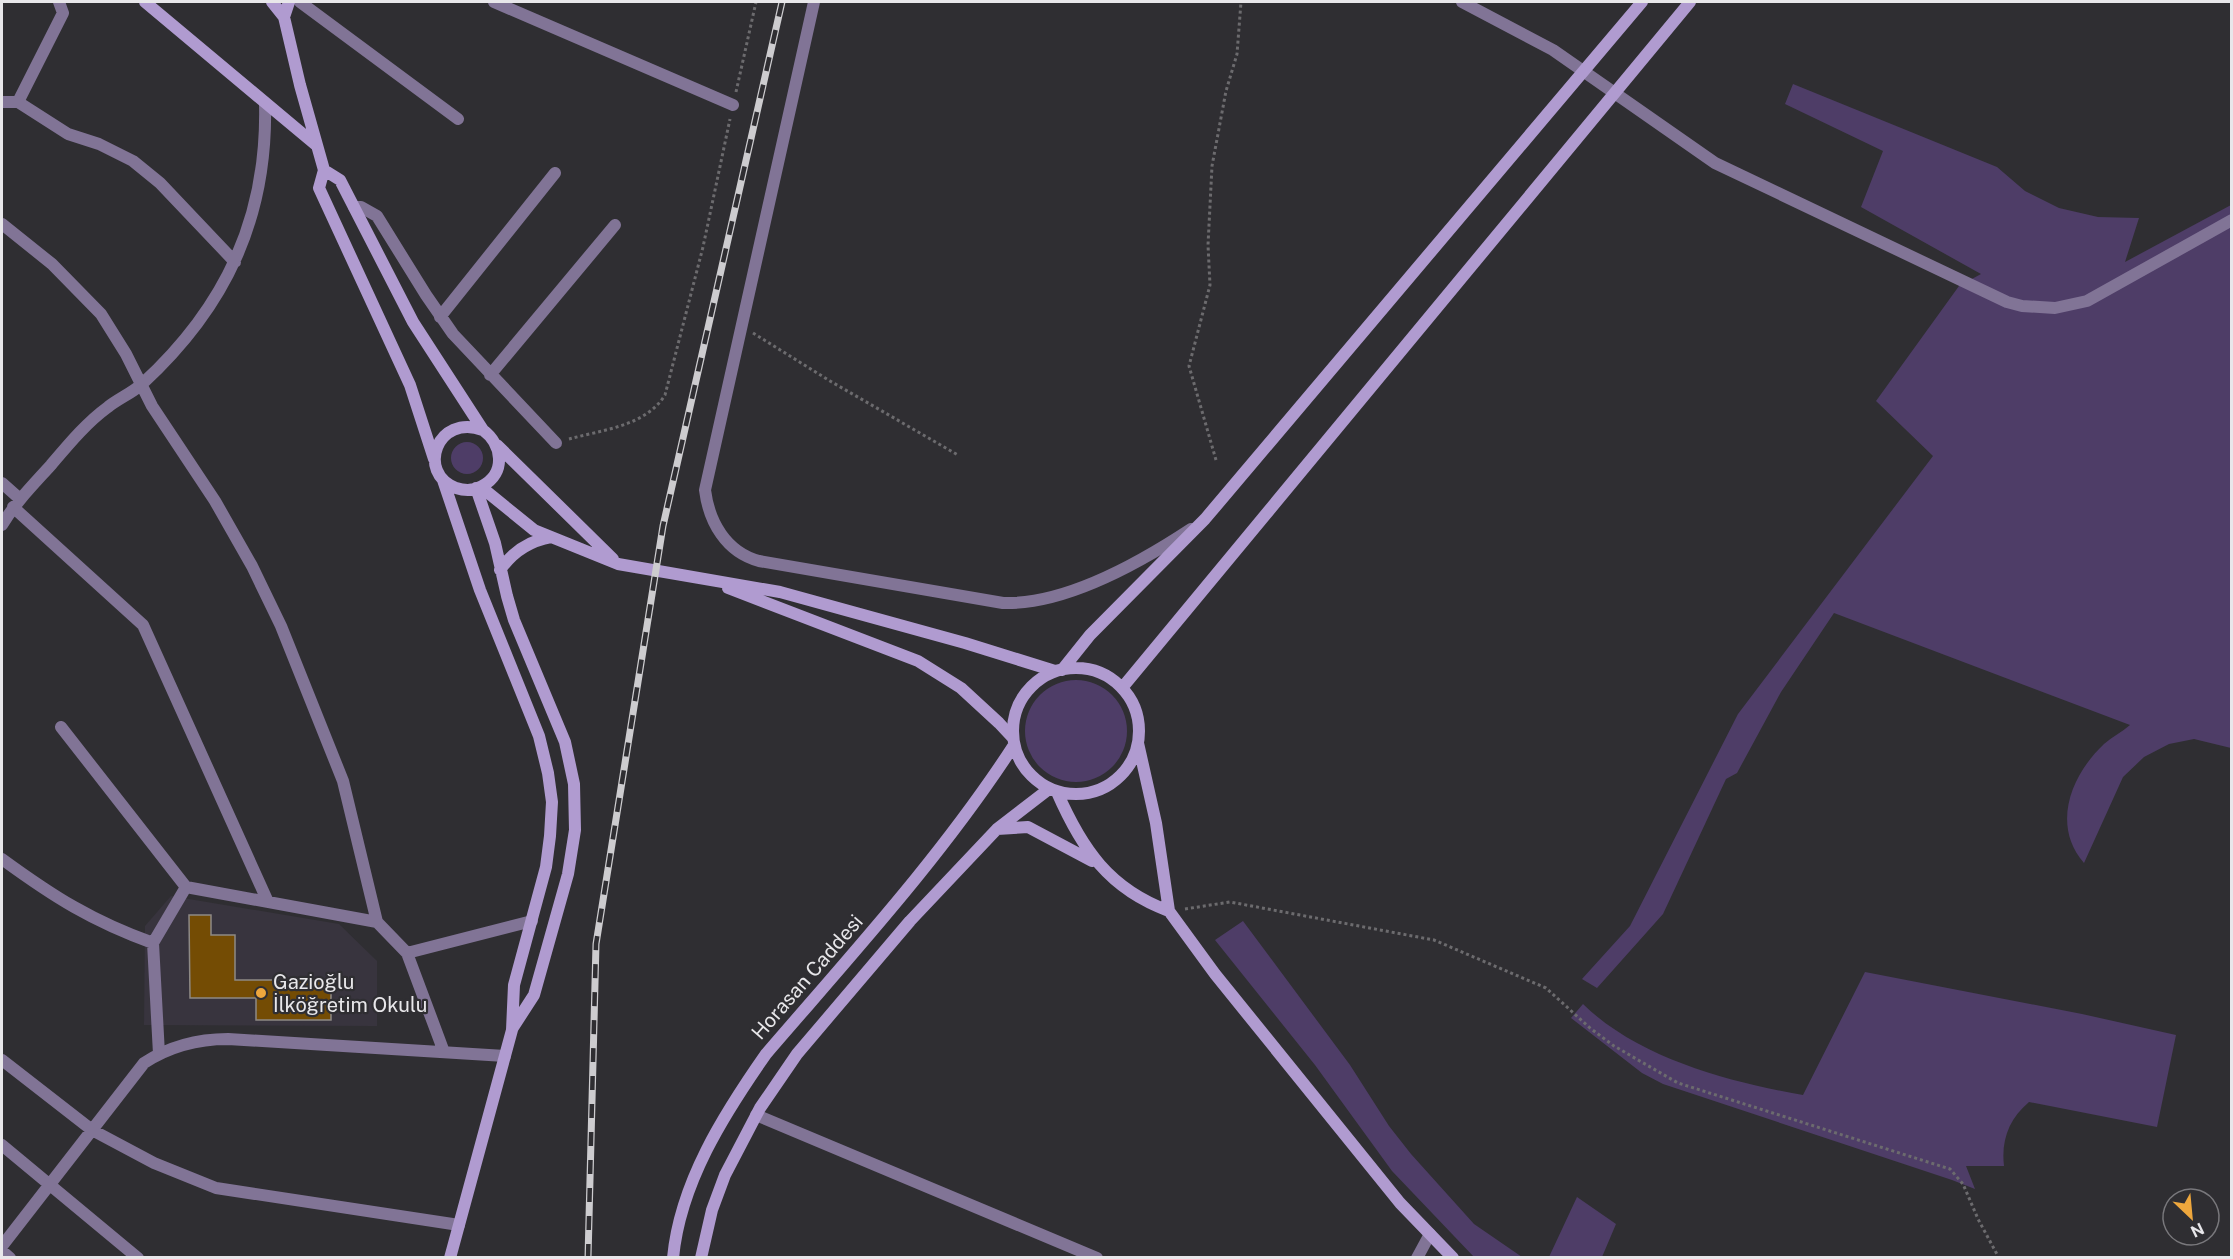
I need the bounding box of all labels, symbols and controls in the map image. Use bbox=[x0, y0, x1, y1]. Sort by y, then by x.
street label: Horasan Caddesi bbox=[746, 910, 868, 1044]
place label: Gazioğlu İlköğretim Okulu bbox=[273, 970, 427, 1017]
marker: Gazioğlu İlköğretim Okulu bbox=[254, 986, 268, 1000]
north arrow bbox=[2161, 1187, 2221, 1247]
text: N bbox=[2188, 1219, 2207, 1241]

